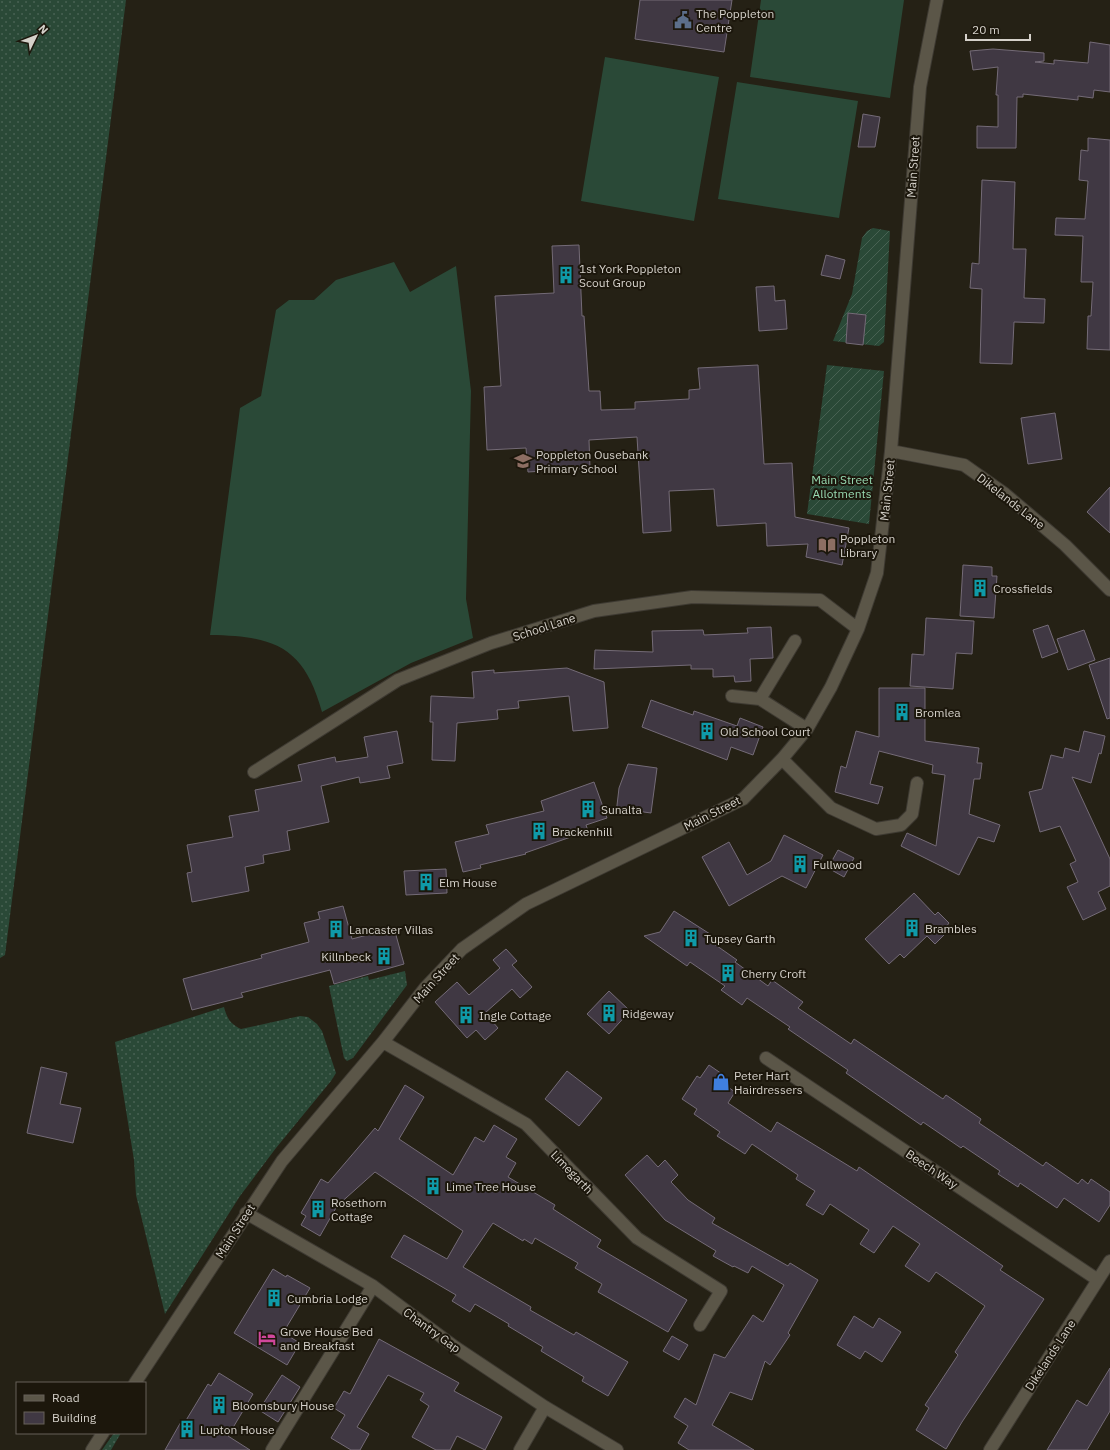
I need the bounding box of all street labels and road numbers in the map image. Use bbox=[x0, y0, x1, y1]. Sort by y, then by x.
street label: Main Street bbox=[903, 136, 923, 198]
street label: Main Street bbox=[876, 459, 898, 521]
street label: Dikelands Lane bbox=[974, 470, 1048, 532]
street label: School Lane bbox=[511, 610, 578, 644]
street label: Main Street bbox=[681, 792, 743, 834]
street label: Main Street bbox=[410, 950, 462, 1006]
street label: Beech Way bbox=[903, 1146, 961, 1192]
street label: Limegarth bbox=[548, 1147, 596, 1197]
street label: Main Street bbox=[212, 1201, 258, 1261]
street label: Chantry Gap bbox=[401, 1304, 463, 1356]
street label: Dikelands Lane bbox=[1021, 1316, 1079, 1393]

